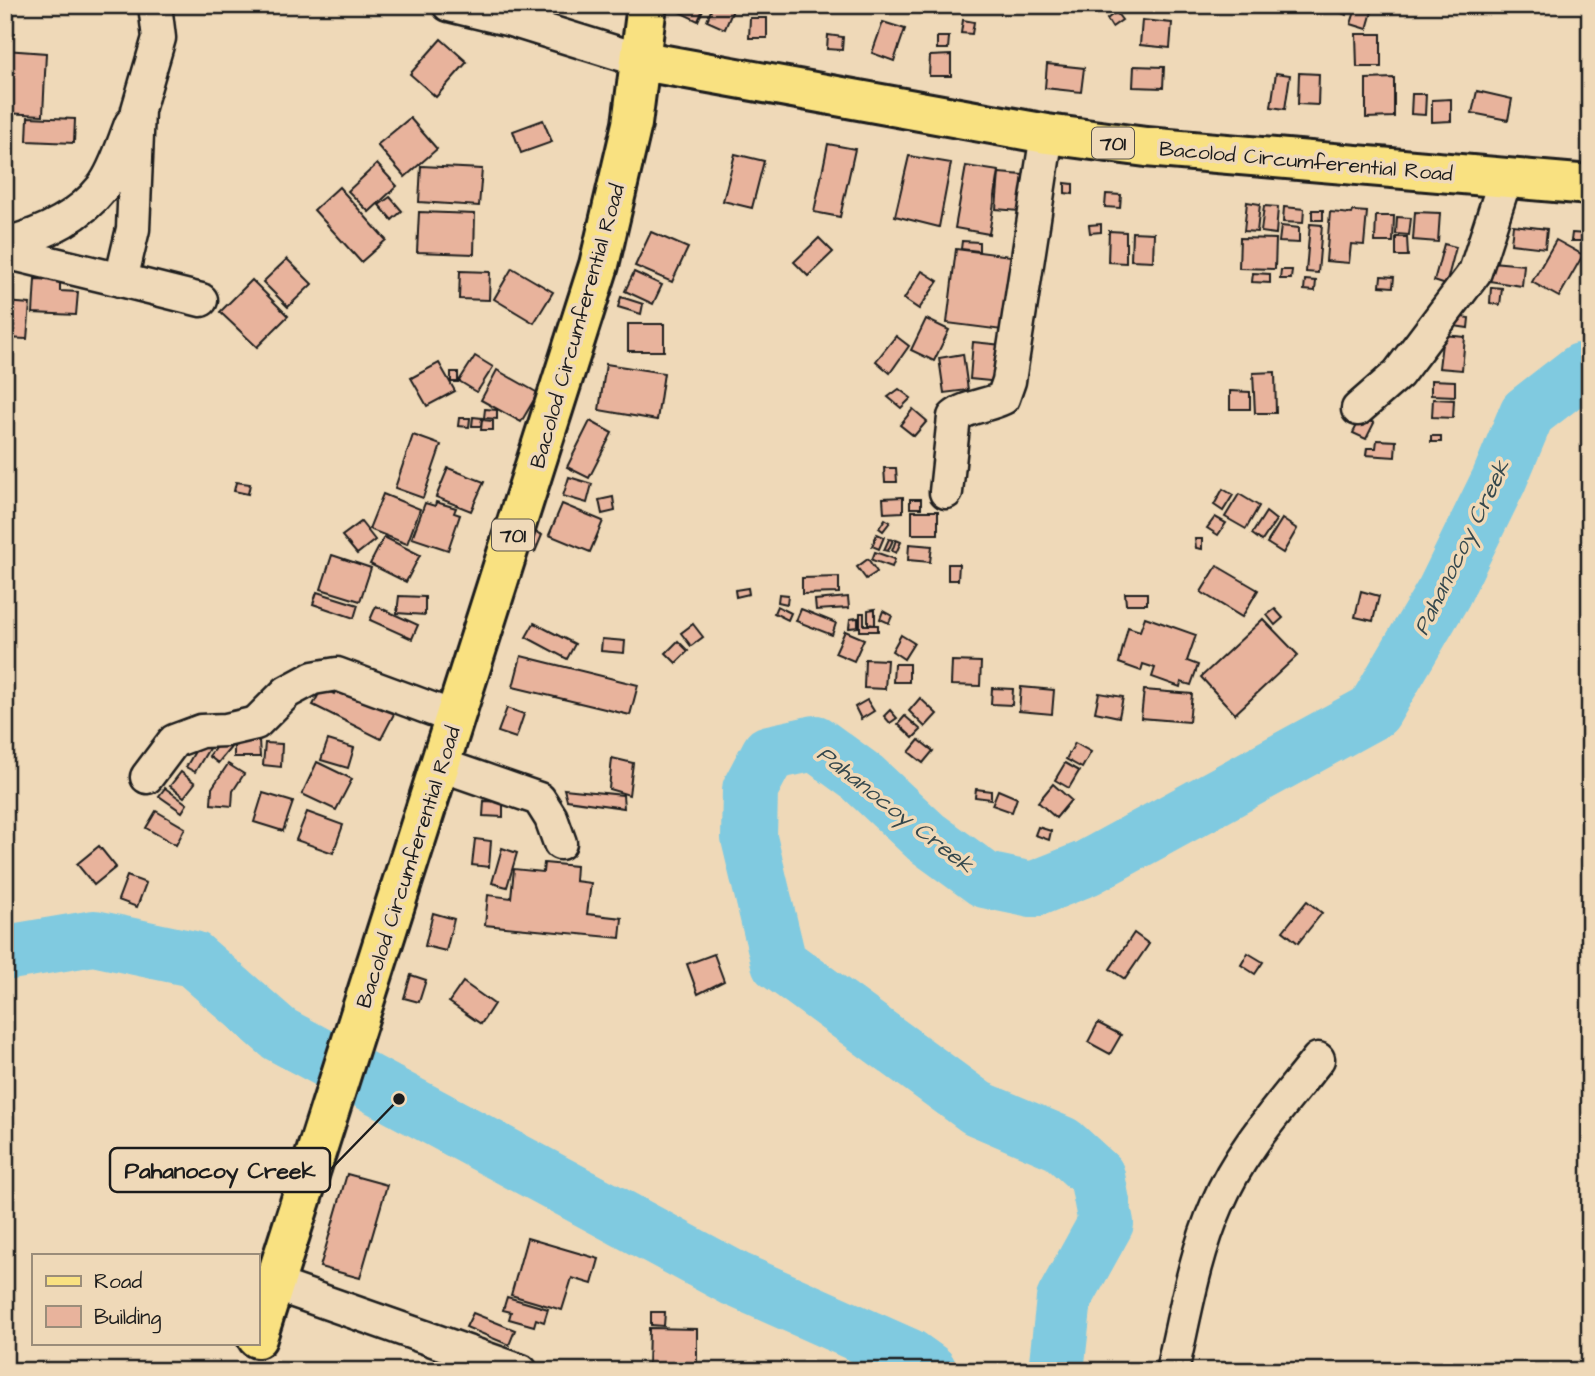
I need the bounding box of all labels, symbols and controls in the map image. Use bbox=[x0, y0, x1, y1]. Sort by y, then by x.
road number: 701 bbox=[1092, 127, 1134, 158]
street label: Bacolod Circumferential Road bbox=[1158, 134, 1454, 189]
street label: Bacolod Circumferential Road bbox=[523, 180, 632, 472]
water label: Pahanocoy Creek bbox=[1406, 454, 1519, 641]
road number: 701 bbox=[492, 520, 534, 550]
street label: Bacolod Circumferential Road bbox=[349, 722, 468, 1012]
water label: Pahanocoy Creek bbox=[810, 738, 981, 883]
callout: Pahanocoy Creek bbox=[110, 1148, 330, 1192]
text: Pahanocoy Creek bbox=[124, 1155, 316, 1189]
legend bbox=[32, 1254, 259, 1344]
text: Road bbox=[94, 1267, 142, 1296]
text: Building bbox=[94, 1303, 162, 1334]

